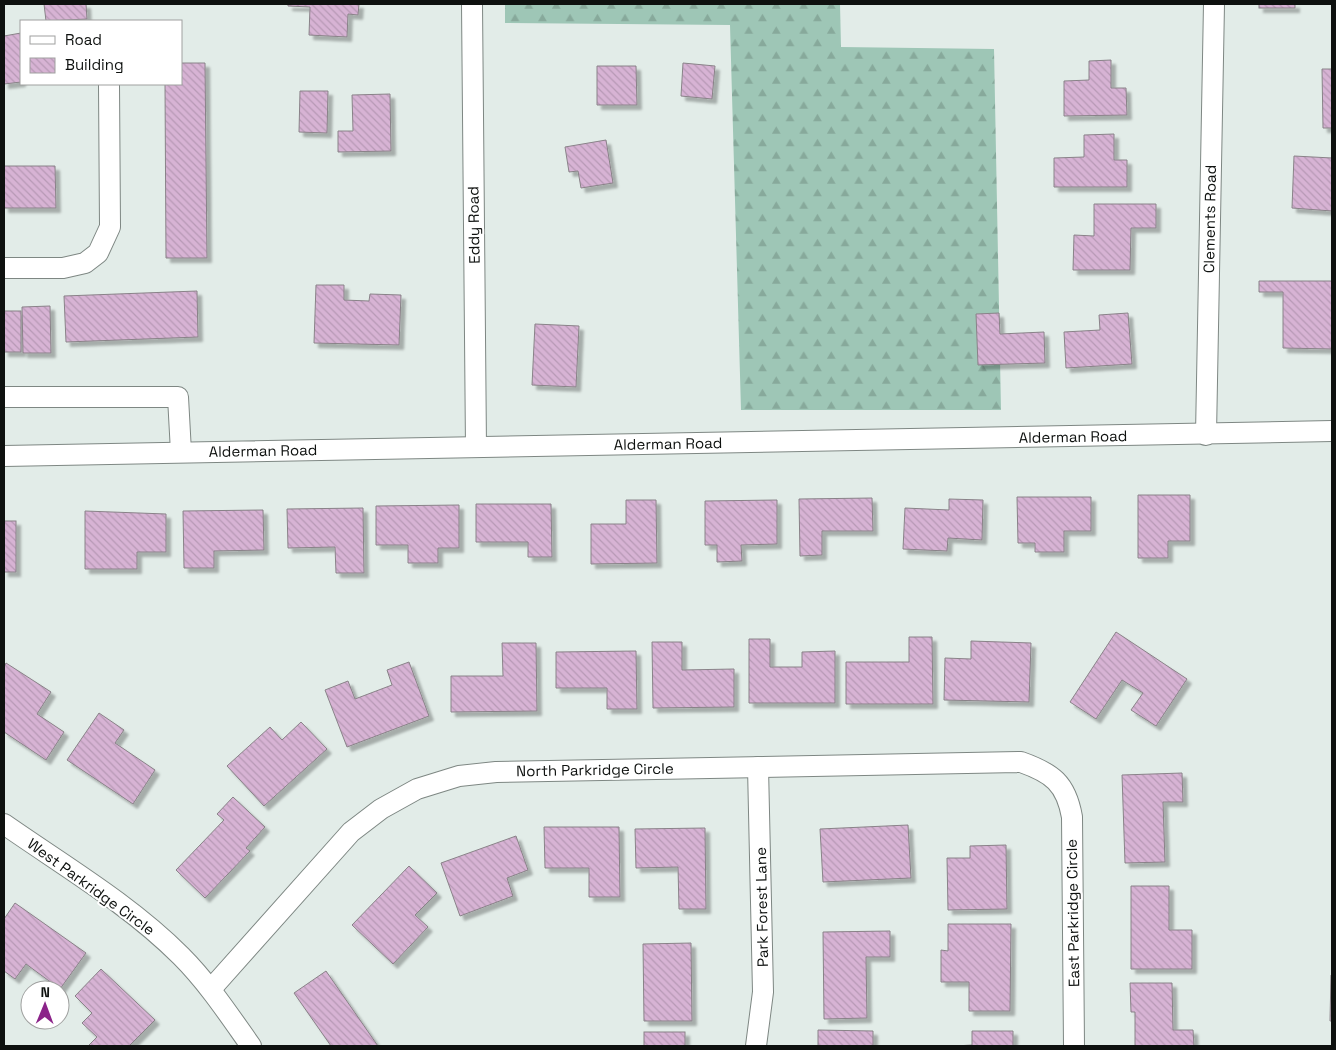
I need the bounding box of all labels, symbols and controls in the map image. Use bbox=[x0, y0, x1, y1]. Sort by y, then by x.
legend bbox=[20, 20, 182, 85]
text: Road bbox=[65, 30, 102, 49]
text: Building bbox=[65, 55, 124, 74]
street label: Clements Road bbox=[1199, 165, 1220, 273]
street label: Eddy Road bbox=[463, 186, 484, 264]
street label: Alderman Road bbox=[1018, 426, 1128, 447]
street label: Alderman Road bbox=[613, 433, 723, 454]
street label: Alderman Road bbox=[208, 440, 318, 461]
street label: North Parkridge Circle bbox=[516, 759, 674, 780]
street label: West Parkridge Circle bbox=[24, 834, 159, 939]
street label: East Parkridge Circle bbox=[1062, 839, 1083, 987]
street label: Park Forest Lane bbox=[751, 847, 772, 967]
north arrow bbox=[20, 980, 70, 1030]
text: N bbox=[40, 983, 50, 1001]

